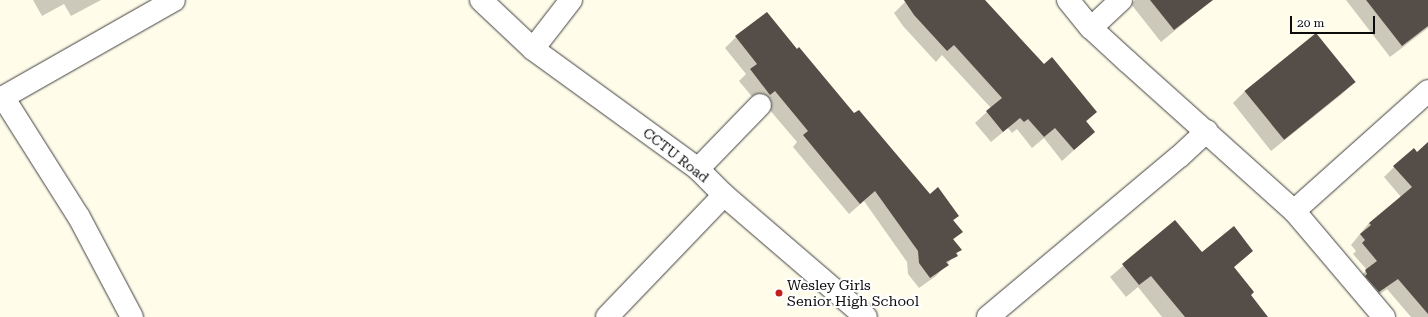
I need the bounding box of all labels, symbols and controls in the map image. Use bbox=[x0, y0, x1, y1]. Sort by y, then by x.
scale bar bbox=[1292, 8, 1377, 34]
text: 20 m bbox=[1297, 16, 1324, 30]
street label: CCTU Road bbox=[640, 124, 712, 186]
place label: Wesley Girls Senior High School bbox=[787, 277, 919, 310]
marker: Wesley Girls Senior High School bbox=[774, 288, 784, 298]

